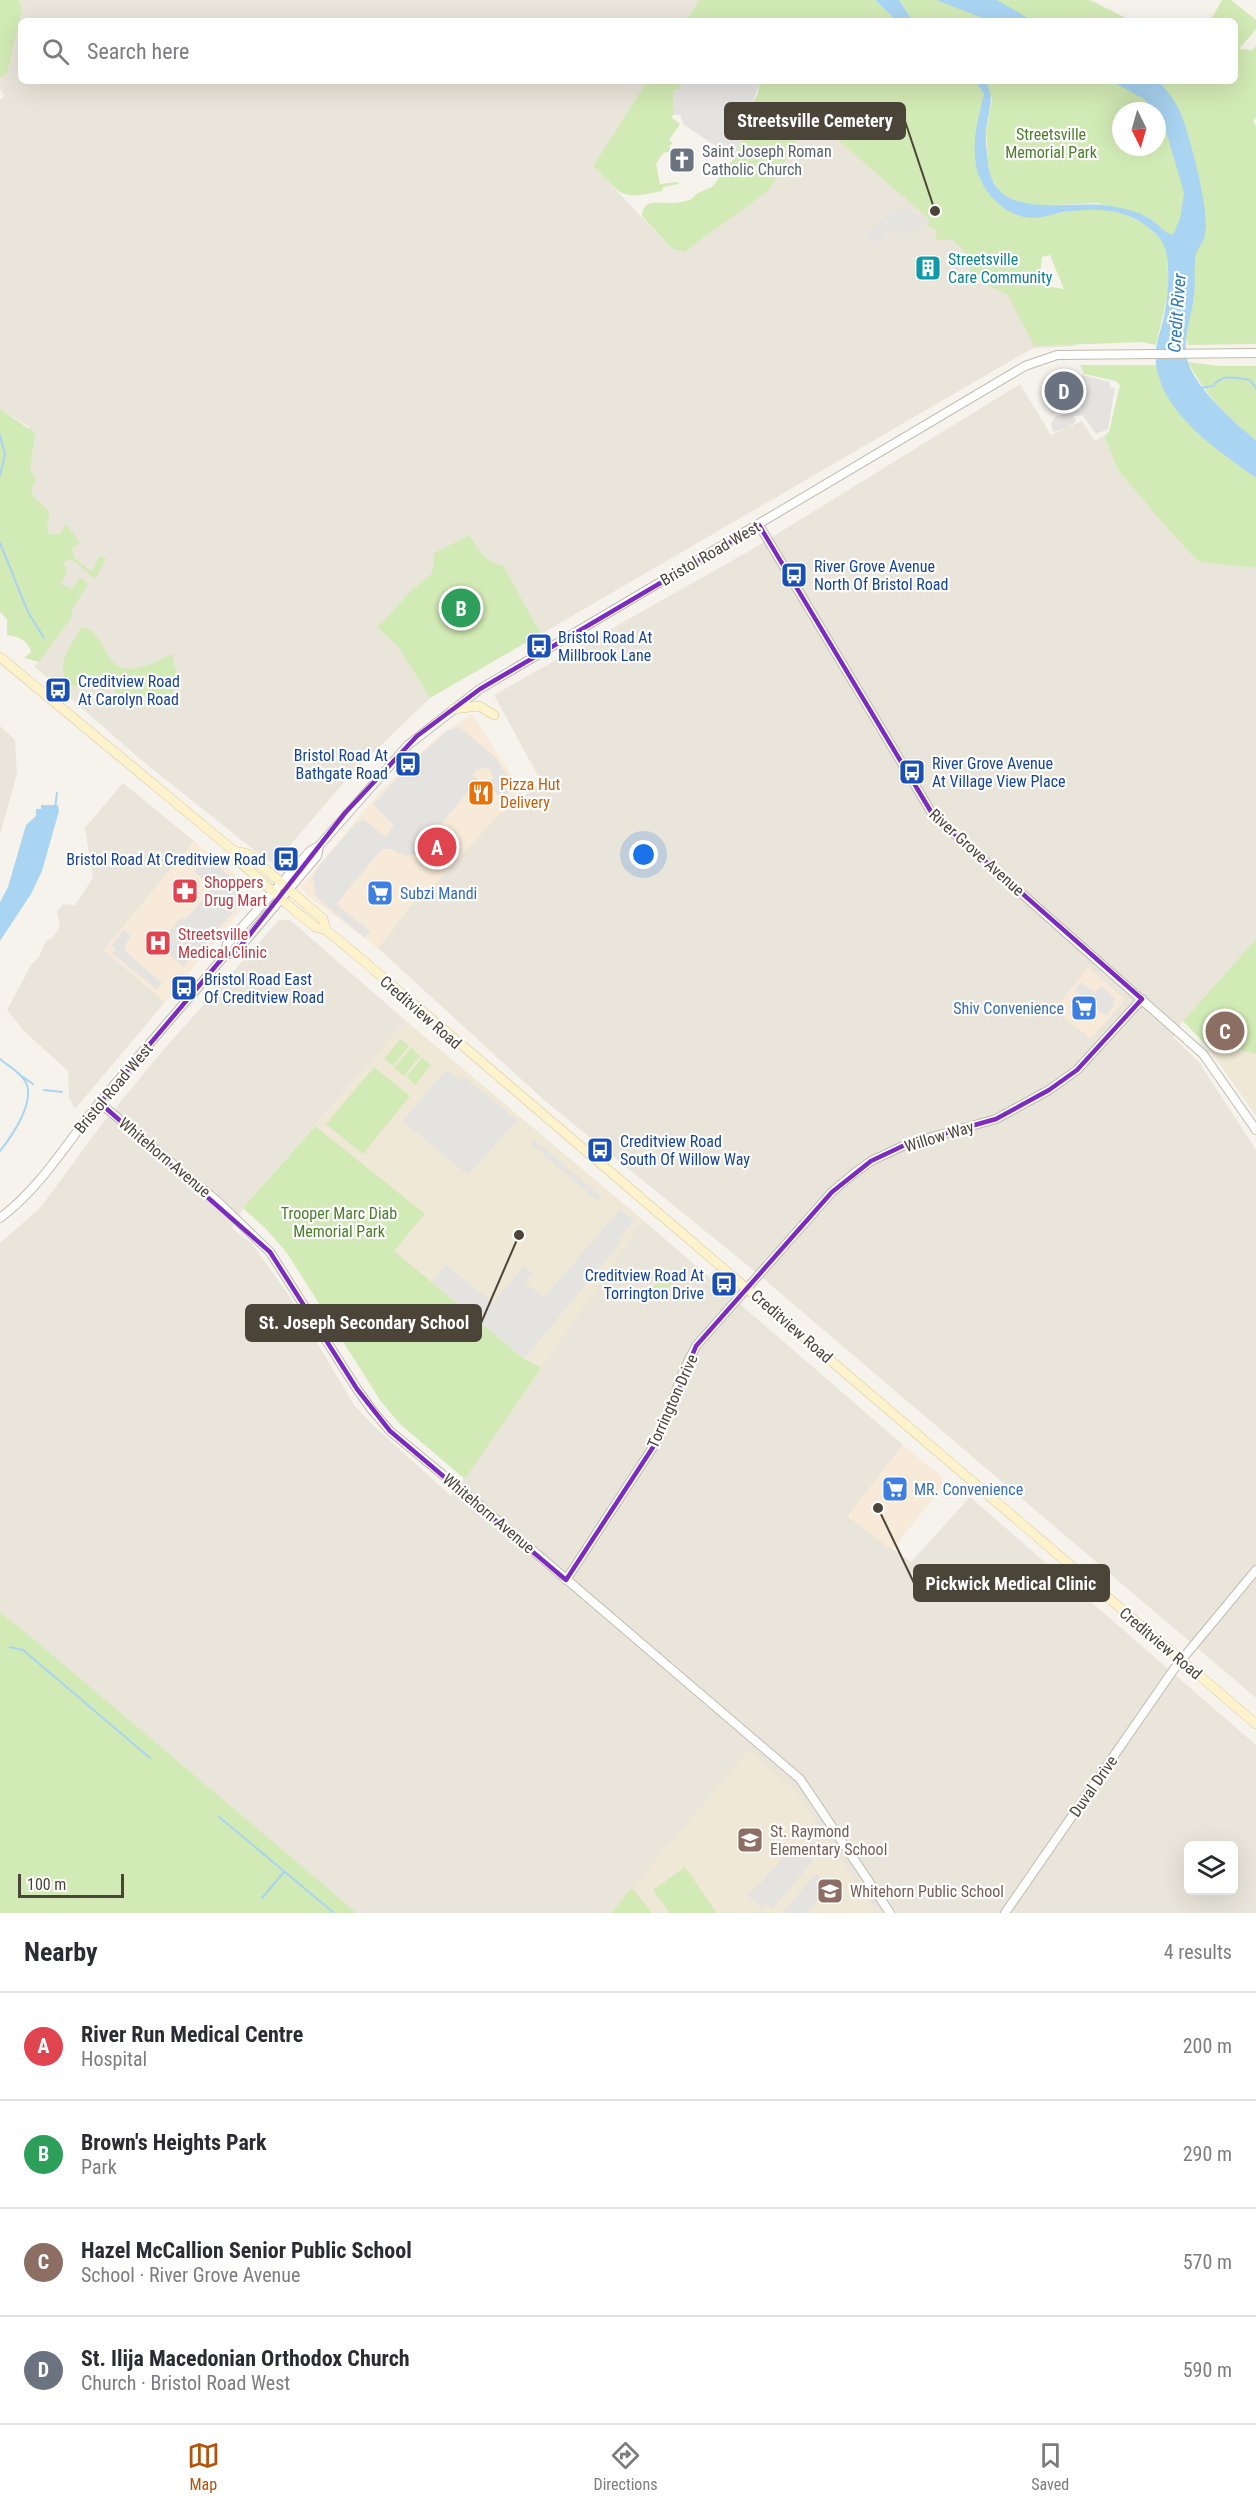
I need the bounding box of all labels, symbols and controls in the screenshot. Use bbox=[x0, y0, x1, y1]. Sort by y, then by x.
search box bbox=[18, 18, 1238, 84]
icon: search bbox=[39, 35, 72, 68]
text: Search here bbox=[87, 39, 189, 64]
north arrow bbox=[1112, 102, 1166, 156]
callout: Streetsville Cemetery bbox=[725, 103, 905, 139]
text: Streetsville Cemetery bbox=[737, 110, 893, 131]
park label: Streetsville Memorial Park bbox=[1005, 125, 1098, 162]
place label: Saint Joseph Roman Catholic Church bbox=[702, 142, 832, 179]
church icon: Saint Joseph Roman Catholic Church bbox=[667, 145, 697, 175]
place label: Streetsville Care Community bbox=[948, 250, 1053, 287]
building icon: Streetsville Care Community bbox=[913, 253, 943, 283]
water label: Credit River bbox=[1163, 272, 1190, 353]
pin: D bbox=[1044, 368, 1084, 414]
street label: Bristol Road West bbox=[657, 517, 764, 590]
place label: River Grove Avenue North Of Bristol Road bbox=[814, 557, 948, 594]
bus stop icon: River Grove Avenue North Of Bristol Road bbox=[779, 560, 809, 590]
pin: B bbox=[442, 586, 480, 630]
place label: Bristol Road At Millbrook Lane bbox=[558, 628, 652, 665]
bus stop icon: Bristol Road At Millbrook Lane bbox=[524, 631, 554, 661]
place label: Creditview Road At Carolyn Road bbox=[78, 672, 180, 709]
bus stop icon: Creditview Road At Carolyn Road bbox=[43, 675, 73, 705]
place label: Bristol Road At Bathgate Road bbox=[294, 746, 388, 783]
bus stop icon: Bristol Road At Bathgate Road bbox=[393, 749, 423, 779]
place label: River Grove Avenue At Village View Place bbox=[932, 754, 1066, 791]
bus stop icon: River Grove Avenue At Village View Place bbox=[897, 757, 927, 787]
place label: Pizza Hut Delivery bbox=[500, 775, 561, 812]
restaurant icon: Pizza Hut Delivery bbox=[466, 778, 496, 808]
street label: River Grove Avenue bbox=[925, 805, 1028, 900]
pin: A bbox=[418, 824, 456, 870]
your location bbox=[629, 840, 658, 869]
bus stop icon: Bristol Road At Creditview Road bbox=[271, 844, 301, 874]
place label: Bristol Road At Creditview Road bbox=[66, 850, 266, 869]
place label: Shoppers Drug Mart bbox=[204, 873, 267, 910]
pharmacy icon: Shoppers Drug Mart bbox=[170, 876, 200, 906]
supermarket icon: Subzi Mandi bbox=[365, 878, 395, 908]
place label: Subzi Mandi bbox=[400, 884, 477, 903]
place label: Streetsville Medical Clinic bbox=[178, 925, 267, 962]
hospital icon: Streetsville Medical Clinic bbox=[143, 928, 173, 958]
place label: Bristol Road East Of Creditview Road bbox=[204, 970, 324, 1007]
street label: Creditview Road bbox=[376, 972, 465, 1053]
bus stop icon: Bristol Road East Of Creditview Road bbox=[169, 973, 199, 1003]
supermarket icon: Shiv Convenience bbox=[1069, 993, 1099, 1023]
place label: Shiv Convenience bbox=[953, 999, 1064, 1018]
pin: C bbox=[1206, 1008, 1244, 1054]
street label: Bristol Road West bbox=[70, 1039, 157, 1137]
street label: Whitehorn Avenue bbox=[115, 1113, 214, 1201]
street label: Willow Way bbox=[902, 1117, 976, 1156]
place label: Creditview Road South Of Willow Way bbox=[620, 1132, 750, 1169]
bus stop icon: Creditview Road South Of Willow Way bbox=[585, 1135, 615, 1165]
park label: Trooper Marc Diab Memorial Park bbox=[281, 1204, 397, 1241]
place label: Creditview Road At Torrington Drive bbox=[585, 1266, 704, 1303]
bus stop icon: Creditview Road At Torrington Drive bbox=[709, 1269, 739, 1299]
street label: Creditview Road bbox=[747, 1286, 836, 1367]
callout: St. Joseph Secondary School bbox=[246, 1305, 481, 1341]
text: St. Joseph Secondary School bbox=[259, 1312, 469, 1333]
street label: Torrington Drive bbox=[643, 1351, 702, 1451]
street label: Whitehorn Avenue bbox=[439, 1469, 538, 1557]
supermarket icon: MR. Convenience bbox=[880, 1474, 910, 1504]
place label: MR. Convenience bbox=[914, 1480, 1023, 1499]
callout: Pickwick Medical Clinic bbox=[914, 1565, 1109, 1601]
text: Pickwick Medical Clinic bbox=[926, 1573, 1096, 1594]
street label: Creditview Road bbox=[1116, 1603, 1206, 1683]
street label: Duval Drive bbox=[1065, 1752, 1121, 1821]
place label: St. Raymond Elementary School bbox=[770, 1822, 887, 1859]
school or university icon: St. Raymond Elementary School bbox=[735, 1825, 765, 1855]
map controls bbox=[1184, 1841, 1238, 1895]
button: layers bbox=[1184, 1841, 1238, 1895]
scale bar bbox=[18, 1871, 124, 1898]
text: 100 m bbox=[27, 1875, 66, 1894]
school or university icon: Whitehorn Public School bbox=[815, 1876, 845, 1906]
place label: Whitehorn Public School bbox=[850, 1882, 1004, 1901]
text: Nearby bbox=[24, 1937, 98, 1967]
text: 4 results bbox=[1164, 1940, 1232, 1964]
text: River Run Medical Centre bbox=[81, 2022, 303, 2047]
text: A bbox=[38, 2034, 49, 2058]
text: 200 m bbox=[1183, 2034, 1232, 2058]
text: Hospital bbox=[81, 2047, 147, 2071]
text: Brown's Heights Park bbox=[81, 2130, 267, 2155]
text: B bbox=[38, 2142, 49, 2166]
text: 290 m bbox=[1183, 2142, 1232, 2166]
text: Park bbox=[81, 2155, 117, 2179]
text: Hazel McCallion Senior Public School bbox=[81, 2238, 412, 2263]
text: C bbox=[38, 2250, 49, 2274]
text: 570 m bbox=[1183, 2250, 1232, 2274]
text: School · River Grove Avenue bbox=[81, 2263, 300, 2287]
text: St. Ilija Macedonian Orthodox Church bbox=[81, 2346, 410, 2371]
text: D bbox=[38, 2358, 49, 2382]
text: 590 m bbox=[1183, 2358, 1232, 2382]
text: Church · Bristol Road West bbox=[81, 2371, 290, 2395]
tab: Map bbox=[187, 2439, 220, 2494]
tab: Directions bbox=[594, 2439, 657, 2494]
tab: Saved bbox=[1031, 2439, 1069, 2494]

